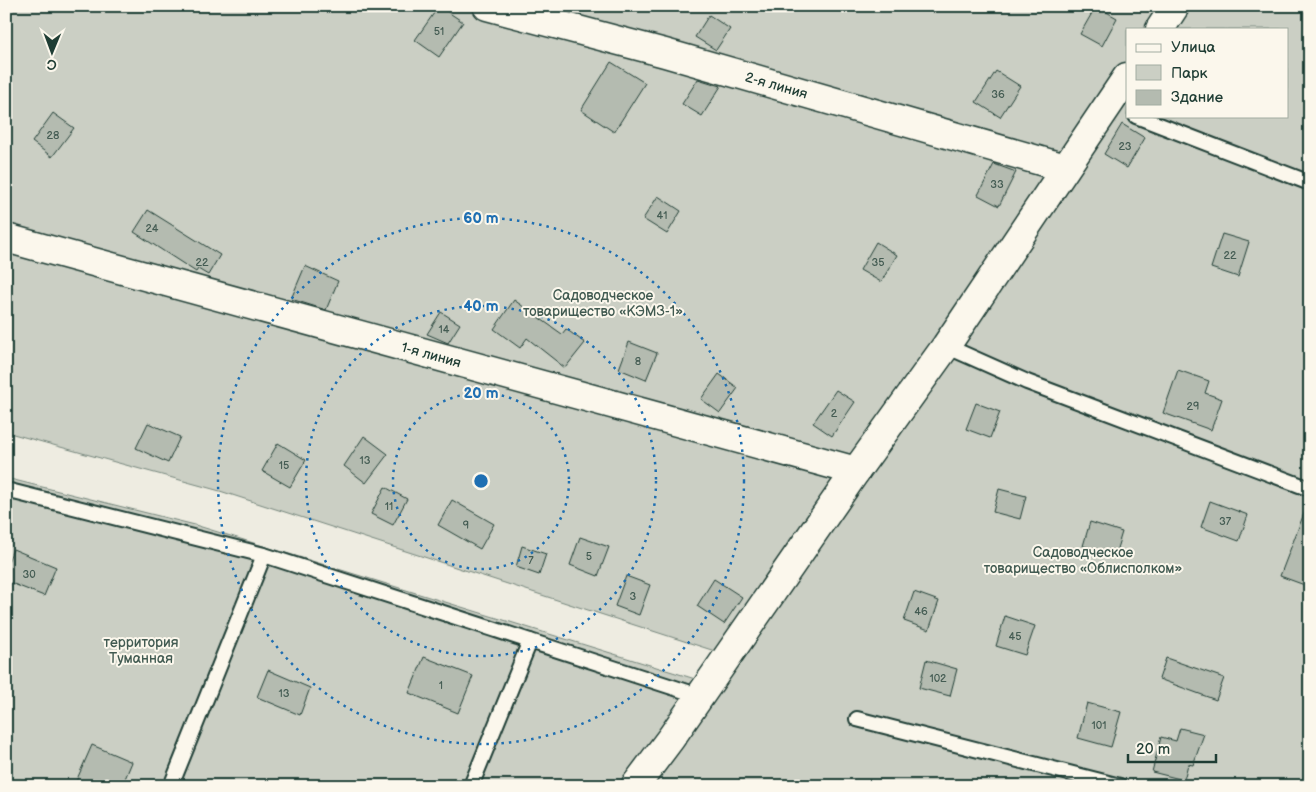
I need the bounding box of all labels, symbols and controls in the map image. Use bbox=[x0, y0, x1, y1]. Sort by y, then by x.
house number: 51 bbox=[434, 25, 444, 38]
north arrow bbox=[28, 28, 78, 78]
legend bbox=[1126, 28, 1288, 118]
text: Улица bbox=[1171, 38, 1216, 57]
text: С bbox=[47, 56, 57, 73]
text: Парк bbox=[1171, 64, 1208, 83]
street label: 2-я линия bbox=[743, 68, 810, 103]
house number: 36 bbox=[991, 88, 1005, 101]
text: Здание bbox=[1171, 88, 1223, 107]
house number: 28 bbox=[47, 129, 59, 142]
house number: 23 bbox=[1118, 140, 1132, 153]
house number: 33 bbox=[990, 178, 1004, 191]
text: 60 m bbox=[463, 209, 499, 228]
house number: 41 bbox=[657, 209, 667, 222]
house number: 24 bbox=[145, 222, 159, 235]
house number: 22 bbox=[1224, 249, 1237, 262]
house number: 22 bbox=[196, 256, 209, 269]
house number: 35 bbox=[871, 256, 885, 269]
park label: Садоводческое товарищество «КЭМЗ-1» bbox=[523, 287, 683, 320]
text: 40 m bbox=[463, 297, 499, 316]
house number: 14 bbox=[439, 323, 450, 336]
street label: 1-я линия bbox=[399, 339, 463, 371]
house number: 8 bbox=[635, 355, 641, 368]
text: 20 m bbox=[464, 384, 499, 403]
house number: 29 bbox=[1187, 400, 1199, 413]
house number: 2 bbox=[831, 407, 838, 420]
house number: 13 bbox=[359, 454, 371, 467]
house number: 15 bbox=[279, 459, 289, 472]
centre of rings bbox=[472, 472, 490, 490]
house number: 11 bbox=[385, 500, 393, 513]
house number: 37 bbox=[1219, 515, 1232, 528]
house number: 9 bbox=[463, 519, 469, 532]
park label: Садоводческое товарищество «Облисполком» bbox=[984, 544, 1182, 577]
house number: 5 bbox=[586, 550, 592, 563]
house number: 7 bbox=[528, 554, 534, 567]
house number: 30 bbox=[22, 568, 36, 581]
house number: 3 bbox=[630, 590, 637, 603]
house number: 46 bbox=[914, 605, 928, 618]
house number: 45 bbox=[1008, 630, 1022, 643]
park label: территория Туманная bbox=[104, 634, 179, 667]
house number: 102 bbox=[929, 672, 947, 685]
house number: 1 bbox=[439, 679, 443, 692]
house number: 13 bbox=[278, 687, 290, 700]
house number: 101 bbox=[1092, 719, 1106, 732]
scale bar bbox=[1128, 732, 1216, 764]
text: 20 m bbox=[1136, 740, 1170, 759]

